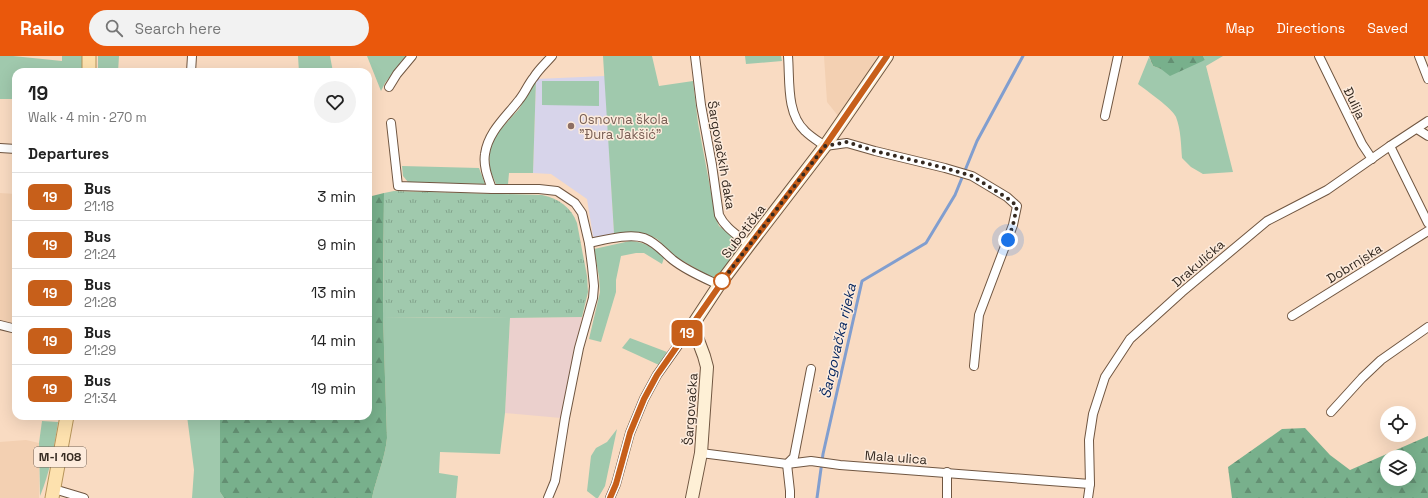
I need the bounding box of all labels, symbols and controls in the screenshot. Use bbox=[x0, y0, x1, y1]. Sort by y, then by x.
search box bbox=[89, 10, 369, 46]
text: Railo bbox=[20, 16, 65, 41]
icon: search bbox=[103, 17, 125, 39]
text: Search here bbox=[135, 19, 221, 38]
text: Map bbox=[1225, 19, 1255, 37]
text: Directions bbox=[1277, 19, 1345, 37]
text: Saved bbox=[1367, 19, 1408, 37]
text: 19 bbox=[28, 81, 48, 106]
button: heart bbox=[314, 81, 356, 123]
street label: Đulija bbox=[1340, 84, 1370, 123]
street label: Šargovačkih đaka bbox=[704, 100, 739, 211]
text: Walk · 4 min · 270 m bbox=[28, 109, 147, 126]
place label: Osnovna škola "Đura Jakšić" bbox=[579, 111, 669, 143]
marker: Osnovna škola "Đura Jakšić" bbox=[566, 121, 576, 131]
text: Departures bbox=[28, 144, 109, 163]
text: Bus bbox=[84, 179, 111, 198]
text: 3 min bbox=[317, 187, 356, 206]
text: 19 bbox=[43, 188, 57, 206]
text: 21:18 bbox=[84, 198, 114, 215]
street label: Subotička bbox=[718, 200, 770, 262]
text: Bus bbox=[84, 227, 111, 246]
your location bbox=[998, 230, 1018, 250]
text: 9 min bbox=[317, 235, 356, 254]
text: 19 bbox=[43, 236, 57, 254]
street label: Drakulićka bbox=[1169, 236, 1229, 291]
street label: Dobrnjska bbox=[1323, 239, 1386, 287]
text: 21:24 bbox=[84, 246, 116, 263]
unlabelled marker bbox=[713, 272, 731, 290]
text: Bus bbox=[84, 275, 111, 294]
water label: Šargovačka rijeka bbox=[816, 281, 860, 400]
text: 13 min bbox=[311, 283, 356, 302]
text: 19 bbox=[43, 284, 57, 302]
text: 21:28 bbox=[84, 294, 117, 311]
line badge: 19 bbox=[669, 320, 705, 346]
text: Bus bbox=[84, 323, 111, 342]
text: 19 bbox=[680, 324, 694, 342]
text: 14 min bbox=[311, 331, 356, 350]
text: 19 bbox=[43, 332, 57, 350]
text: 21:29 bbox=[84, 342, 116, 359]
text: Bus bbox=[84, 371, 111, 390]
street label: Šargovačka bbox=[679, 372, 702, 446]
text: 19 min bbox=[311, 379, 356, 398]
text: 19 bbox=[43, 380, 57, 398]
text: 21:34 bbox=[84, 390, 117, 407]
map controls bbox=[1380, 406, 1416, 486]
button: locate bbox=[1380, 406, 1416, 442]
road number: M-I 108 bbox=[34, 447, 86, 467]
street label: Mala ulica bbox=[864, 447, 928, 468]
button: layers bbox=[1380, 450, 1416, 486]

